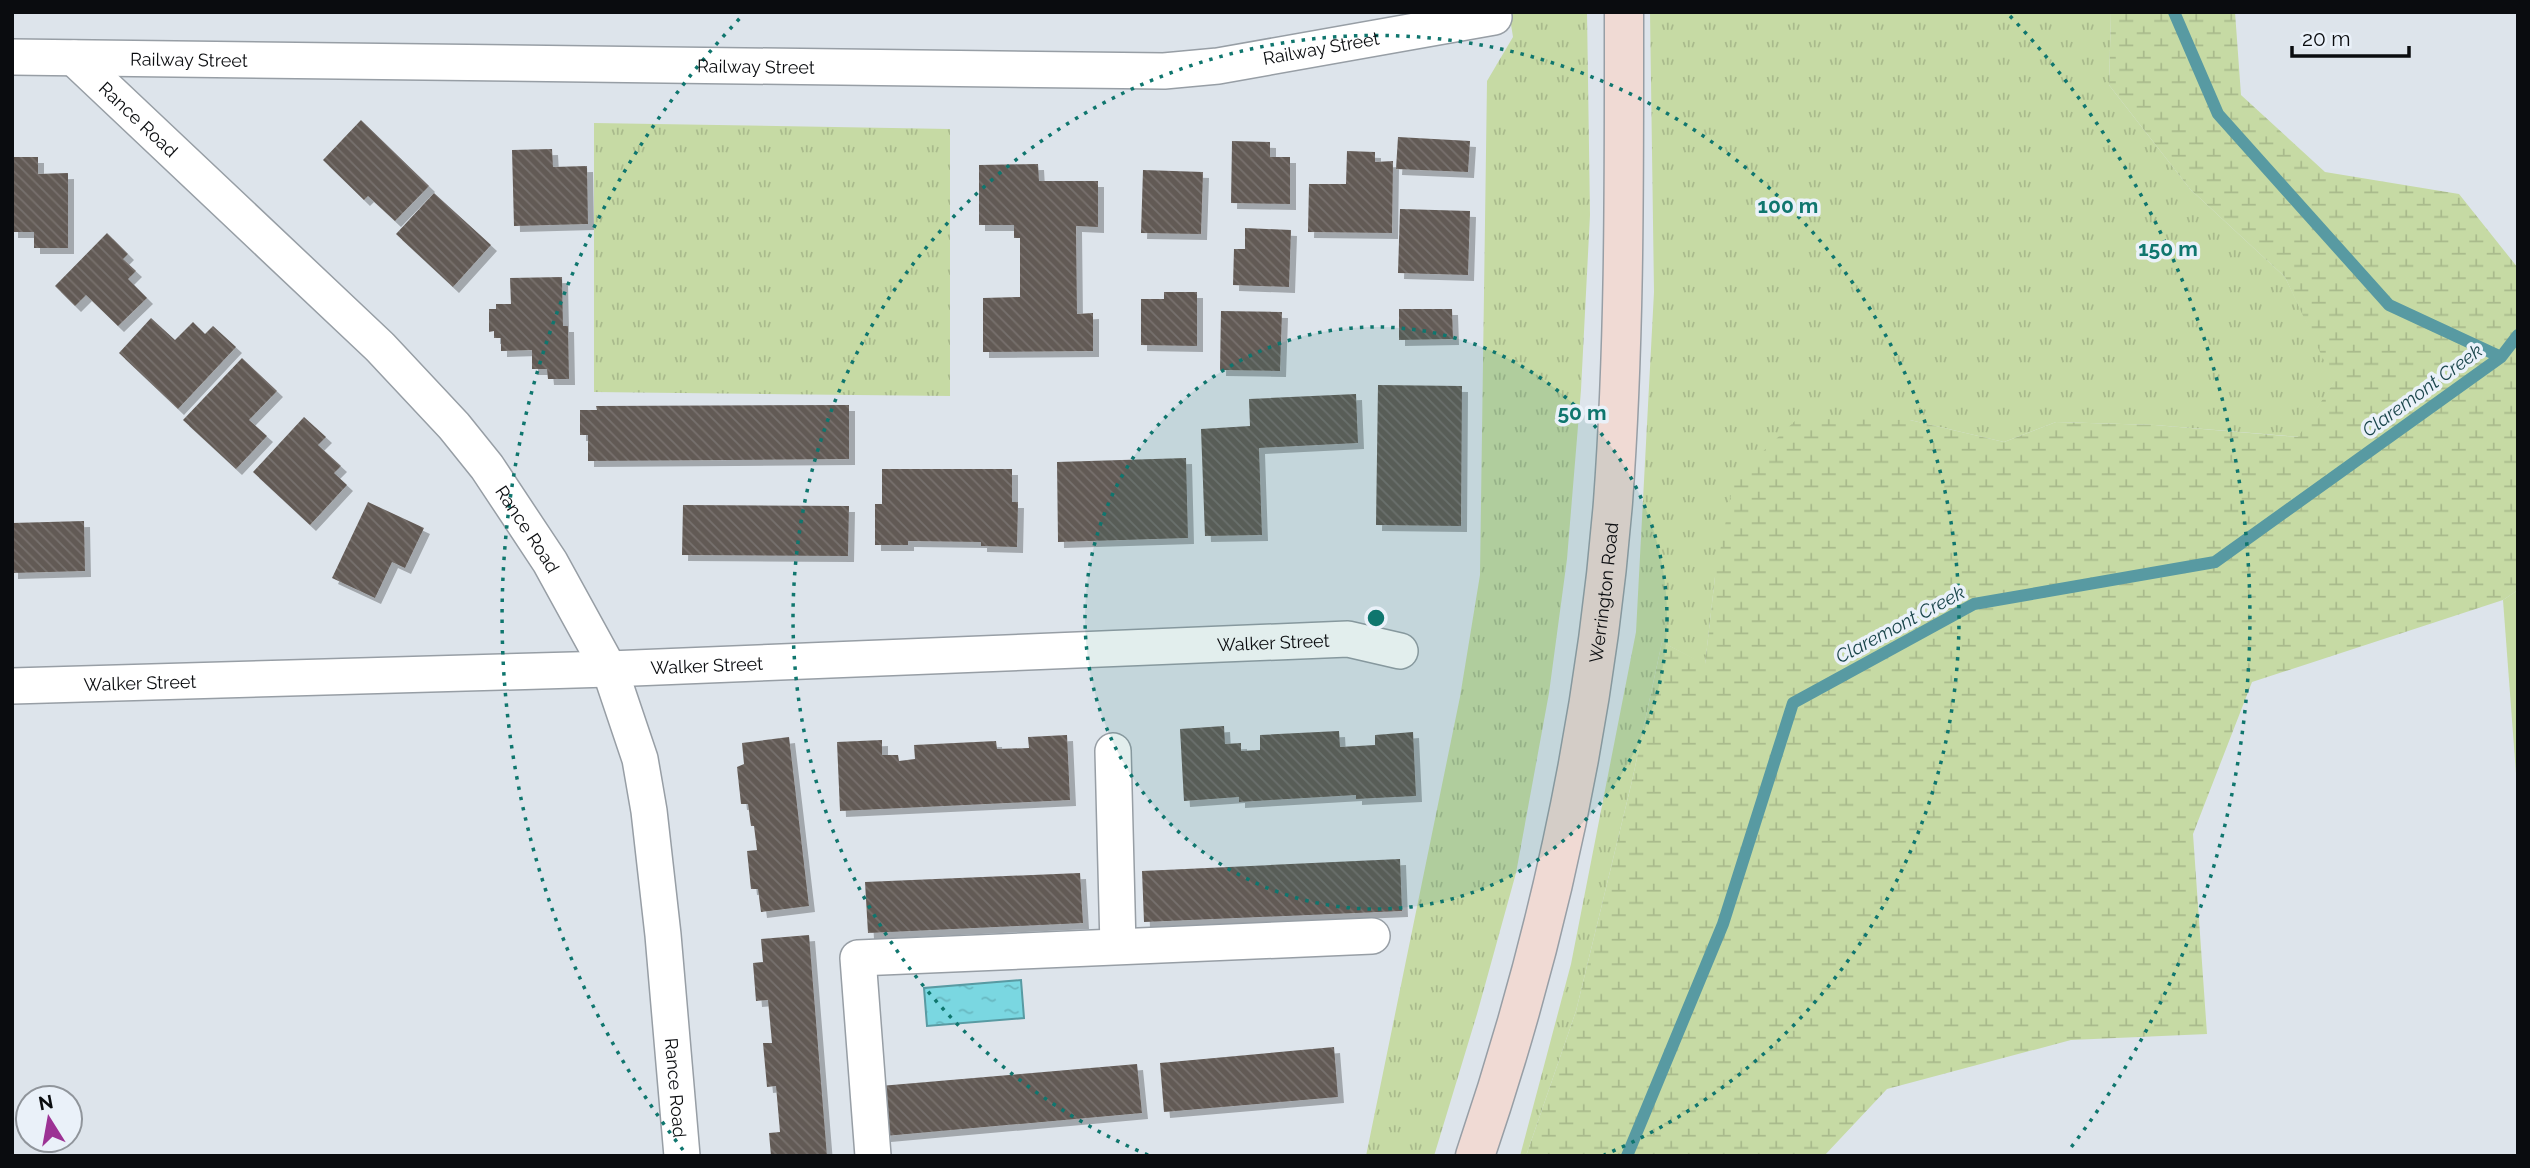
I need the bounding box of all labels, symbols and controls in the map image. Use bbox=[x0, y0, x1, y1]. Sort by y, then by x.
scale bar bbox=[2292, 14, 2409, 58]
text: 20 m bbox=[2302, 26, 2350, 51]
street label: Railway Street bbox=[1261, 27, 1381, 68]
street label: Railway Street bbox=[130, 48, 248, 70]
street label: Railway Street bbox=[697, 55, 815, 77]
street label: Rance Road bbox=[95, 77, 182, 161]
text: 100 m bbox=[1758, 193, 1818, 218]
text: 150 m bbox=[2138, 236, 2198, 261]
water label: Claremont Creek bbox=[2358, 339, 2486, 441]
text: 50 m bbox=[1557, 400, 1607, 425]
street label: Rance Road bbox=[492, 481, 564, 576]
street label: Werrington Road bbox=[1584, 521, 1622, 664]
water label: Claremont Creek bbox=[1832, 581, 1968, 667]
centre of rings bbox=[1364, 606, 1388, 630]
street label: Walker Street bbox=[1216, 629, 1330, 655]
street label: Walker Street bbox=[650, 652, 763, 678]
street label: Walker Street bbox=[83, 670, 197, 694]
street label: Rance Road bbox=[661, 1037, 691, 1138]
north arrow bbox=[14, 1084, 84, 1154]
text: N bbox=[37, 1090, 55, 1114]

